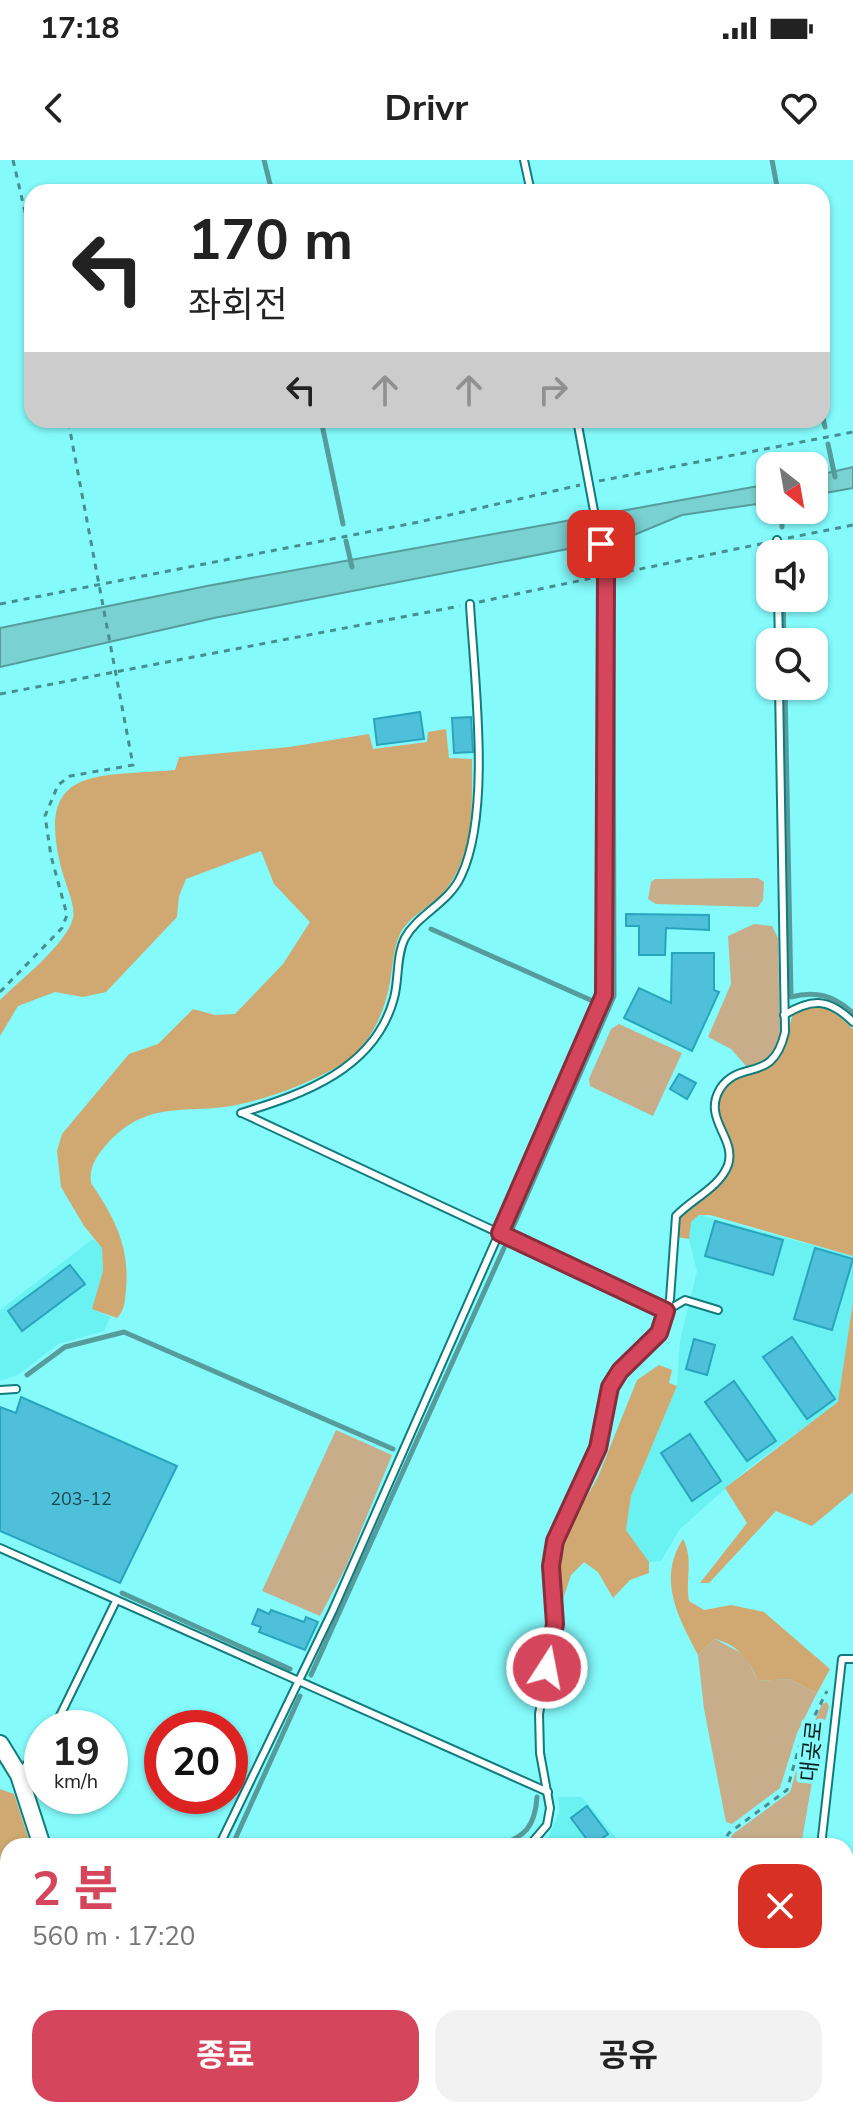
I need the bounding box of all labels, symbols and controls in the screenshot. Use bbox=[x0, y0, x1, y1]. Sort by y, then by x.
text: 17:18 bbox=[40, 8, 119, 49]
text: Drivr bbox=[385, 84, 468, 133]
icon: back bbox=[32, 86, 76, 130]
icon: heart bbox=[777, 86, 821, 130]
text: 170 m bbox=[188, 202, 353, 279]
icon: left bbox=[56, 216, 160, 320]
text: 좌회전 bbox=[188, 281, 287, 330]
icon: left bbox=[279, 368, 323, 412]
icon: ahead bbox=[363, 368, 407, 412]
icon: ahead bbox=[447, 368, 491, 412]
icon: right bbox=[531, 368, 575, 412]
north arrow bbox=[756, 452, 828, 524]
map controls bbox=[756, 452, 828, 700]
pin bbox=[567, 510, 635, 578]
icon: arrive bbox=[579, 522, 623, 566]
button: sound bbox=[756, 540, 828, 612]
button: search bbox=[756, 628, 828, 700]
house number: 203-12 bbox=[50, 1487, 112, 1511]
position arrow bbox=[505, 1626, 589, 1710]
speed limit sign: 20 bbox=[144, 1710, 248, 1814]
street label: 대곶로 bbox=[794, 1719, 830, 1783]
text: 19 bbox=[52, 1725, 100, 1779]
text: km/h bbox=[54, 1768, 98, 1795]
text: 2 분 bbox=[32, 1856, 118, 1922]
button: close bbox=[738, 1864, 822, 1948]
text: 560 m · 17:20 bbox=[32, 1919, 195, 1954]
button: 종료 bbox=[32, 2010, 419, 2102]
button: 공유 bbox=[435, 2010, 822, 2102]

